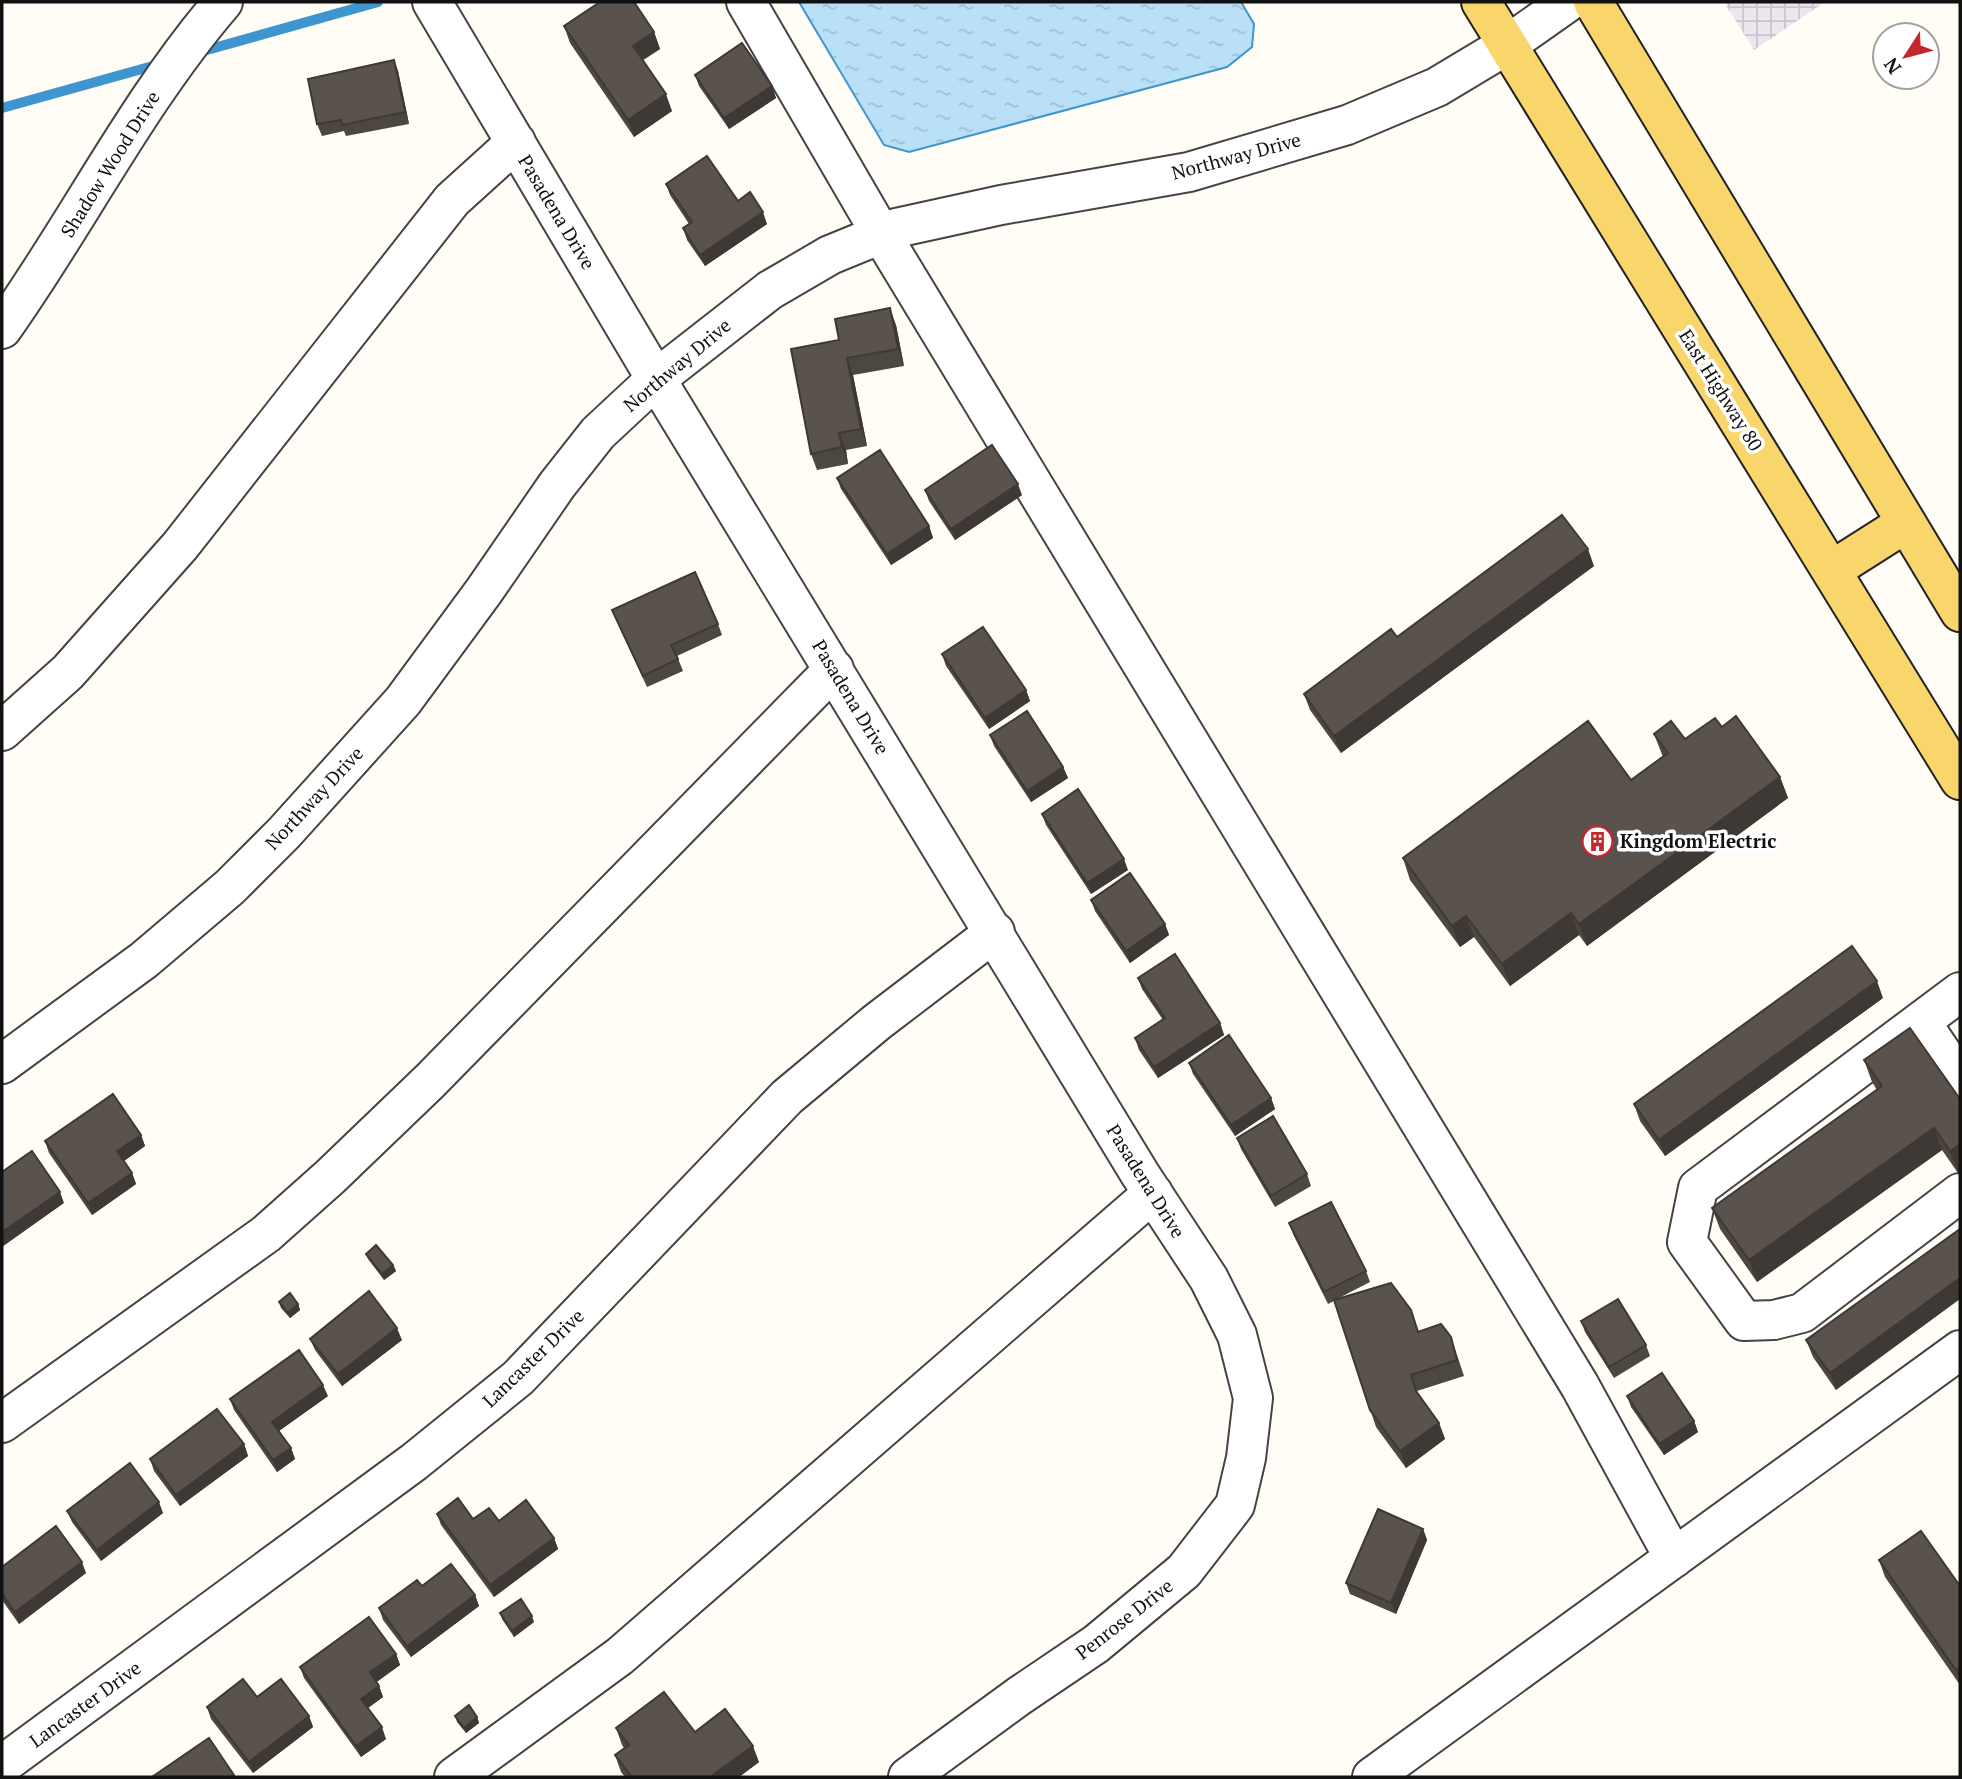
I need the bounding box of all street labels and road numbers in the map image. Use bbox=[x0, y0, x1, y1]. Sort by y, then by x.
street label: Shadow Wood Drive bbox=[54, 86, 165, 242]
street label: Northway Drive bbox=[1168, 126, 1303, 185]
street label: Pasadena Drive bbox=[513, 150, 602, 274]
street label: Northway Drive bbox=[618, 312, 736, 417]
street label: East Highway 80 bbox=[1674, 324, 1769, 455]
street label: Pasadena Drive bbox=[807, 635, 896, 759]
street label: Northway Drive bbox=[259, 741, 368, 855]
street label: Pasadena Drive bbox=[1101, 1119, 1191, 1242]
street label: Lancaster Drive bbox=[477, 1303, 589, 1412]
street label: Penrose Drive bbox=[1070, 1573, 1178, 1665]
street label: Lancaster Drive bbox=[24, 1655, 145, 1752]

